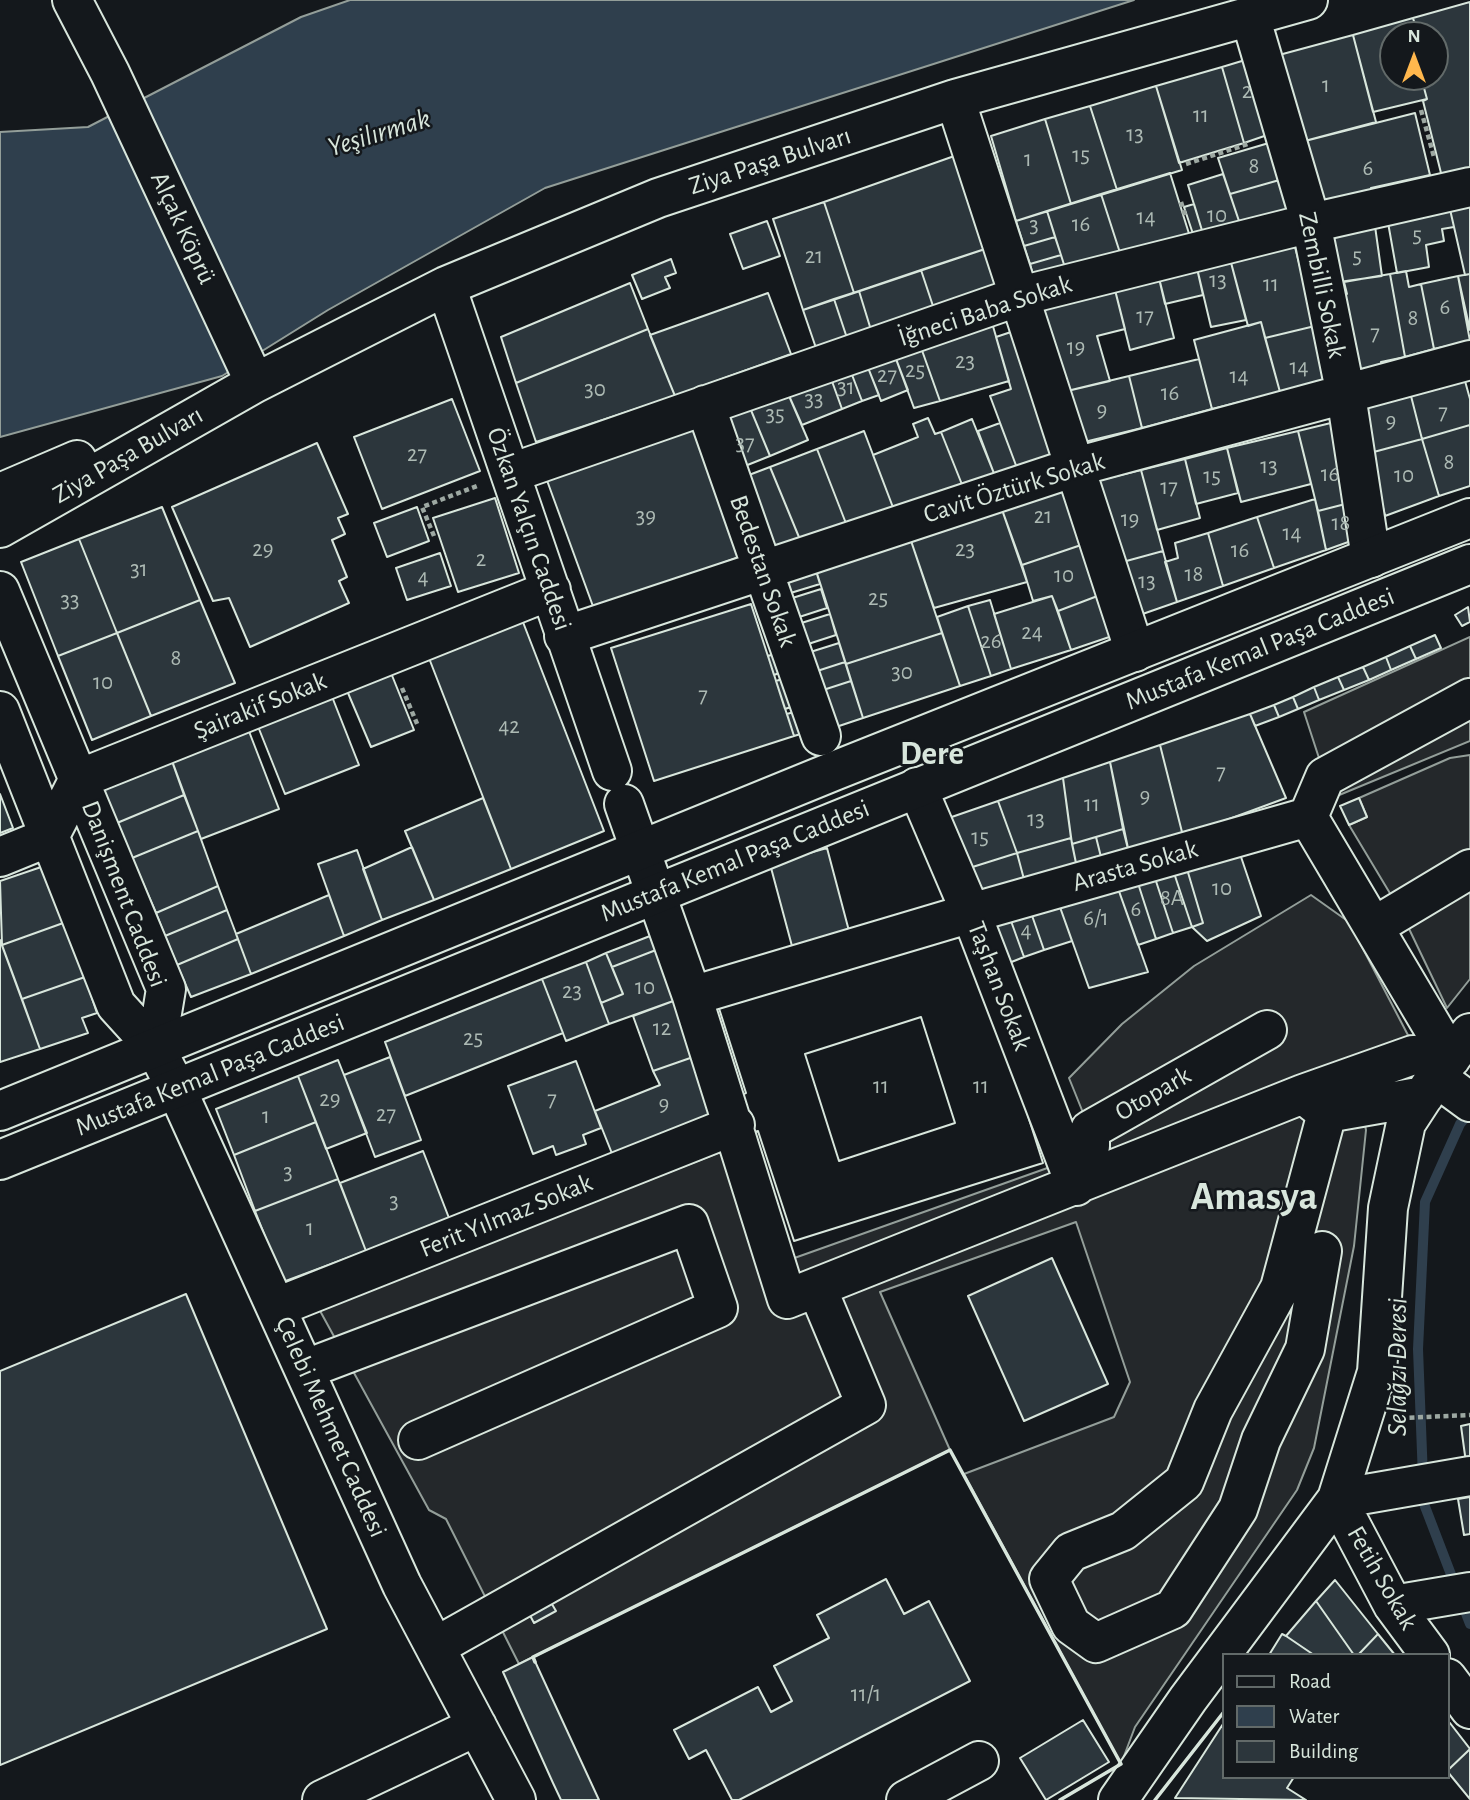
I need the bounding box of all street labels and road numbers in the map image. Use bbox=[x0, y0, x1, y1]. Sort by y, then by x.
street label: Ziya Paşa Bulvarı bbox=[685, 120, 855, 202]
street label: Alçak Köprü bbox=[143, 167, 223, 289]
street label: Zembilli Sokak bbox=[1291, 209, 1353, 361]
street label: İğneci Baba Sokak bbox=[894, 268, 1076, 354]
street label: Ziya Paşa Bulvarı bbox=[47, 399, 209, 511]
street label: Özkan Yalçın Caddesi bbox=[480, 423, 578, 635]
street label: Cavit Öztürk Sokak bbox=[920, 446, 1108, 530]
street label: Bedestan Sokak bbox=[722, 491, 804, 651]
street label: Mustafa Kemal Paşa Caddesi bbox=[1121, 581, 1399, 717]
street label: Şairakif Sokak bbox=[189, 665, 331, 747]
street label: Mustafa Kemal Paşa Caddesi bbox=[596, 793, 874, 929]
street label: Danişment Caddesi bbox=[74, 796, 174, 992]
street label: Arasta Sokak bbox=[1069, 833, 1201, 899]
street label: Taşhan Sokak bbox=[960, 917, 1038, 1055]
street label: Mustafa Kemal Paşa Caddesi bbox=[71, 1007, 349, 1143]
street label: Otopark bbox=[1109, 1060, 1197, 1128]
street label: Ferit Yılmaz Sokak bbox=[415, 1167, 597, 1265]
street label: Çelebi Mehmet Caddesi bbox=[268, 1312, 394, 1542]
street label: Fetih Sokak bbox=[1340, 1521, 1424, 1635]

